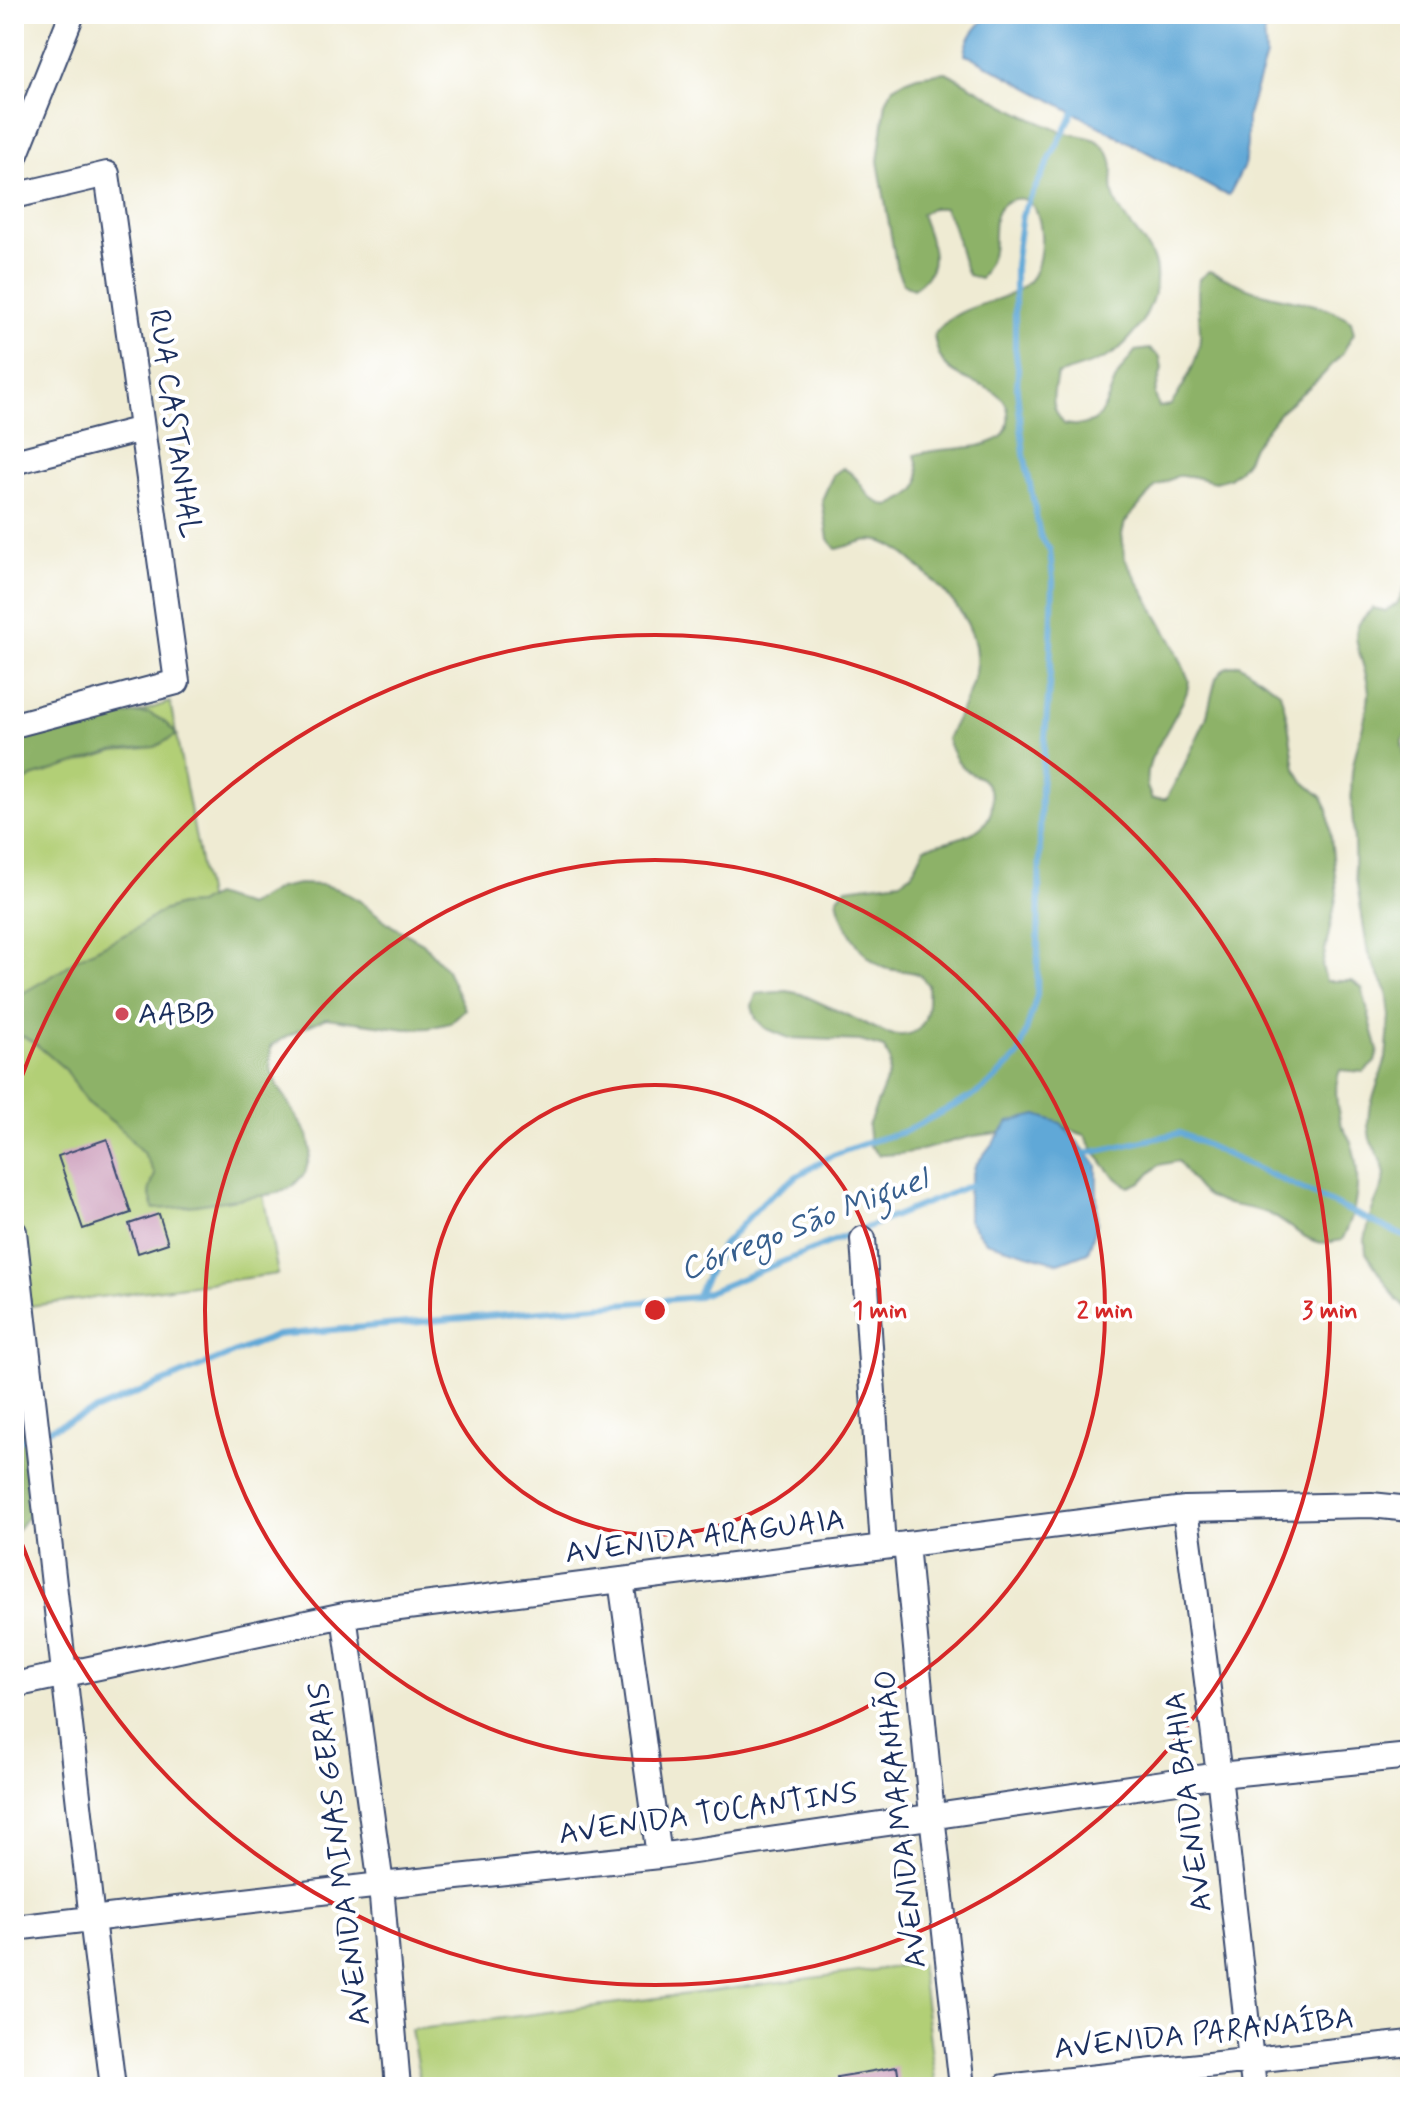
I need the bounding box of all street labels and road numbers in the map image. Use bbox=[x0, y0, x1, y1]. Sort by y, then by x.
street label: RUA CASTANHAL bbox=[139, 307, 209, 541]
street label: AVENIDA ARAGUAIA bbox=[563, 1500, 847, 1574]
street label: AVENIDA MARANHÃO bbox=[866, 1668, 936, 1970]
street label: AVENIDA MINAS GERAIS bbox=[300, 1680, 380, 2028]
street label: AVENIDA BAHIA bbox=[1156, 1689, 1222, 1915]
street label: AVENIDA TOCANTINS bbox=[556, 1774, 860, 1854]
street label: AVENIDA PARANAÍBA bbox=[1052, 1999, 1356, 2069]

